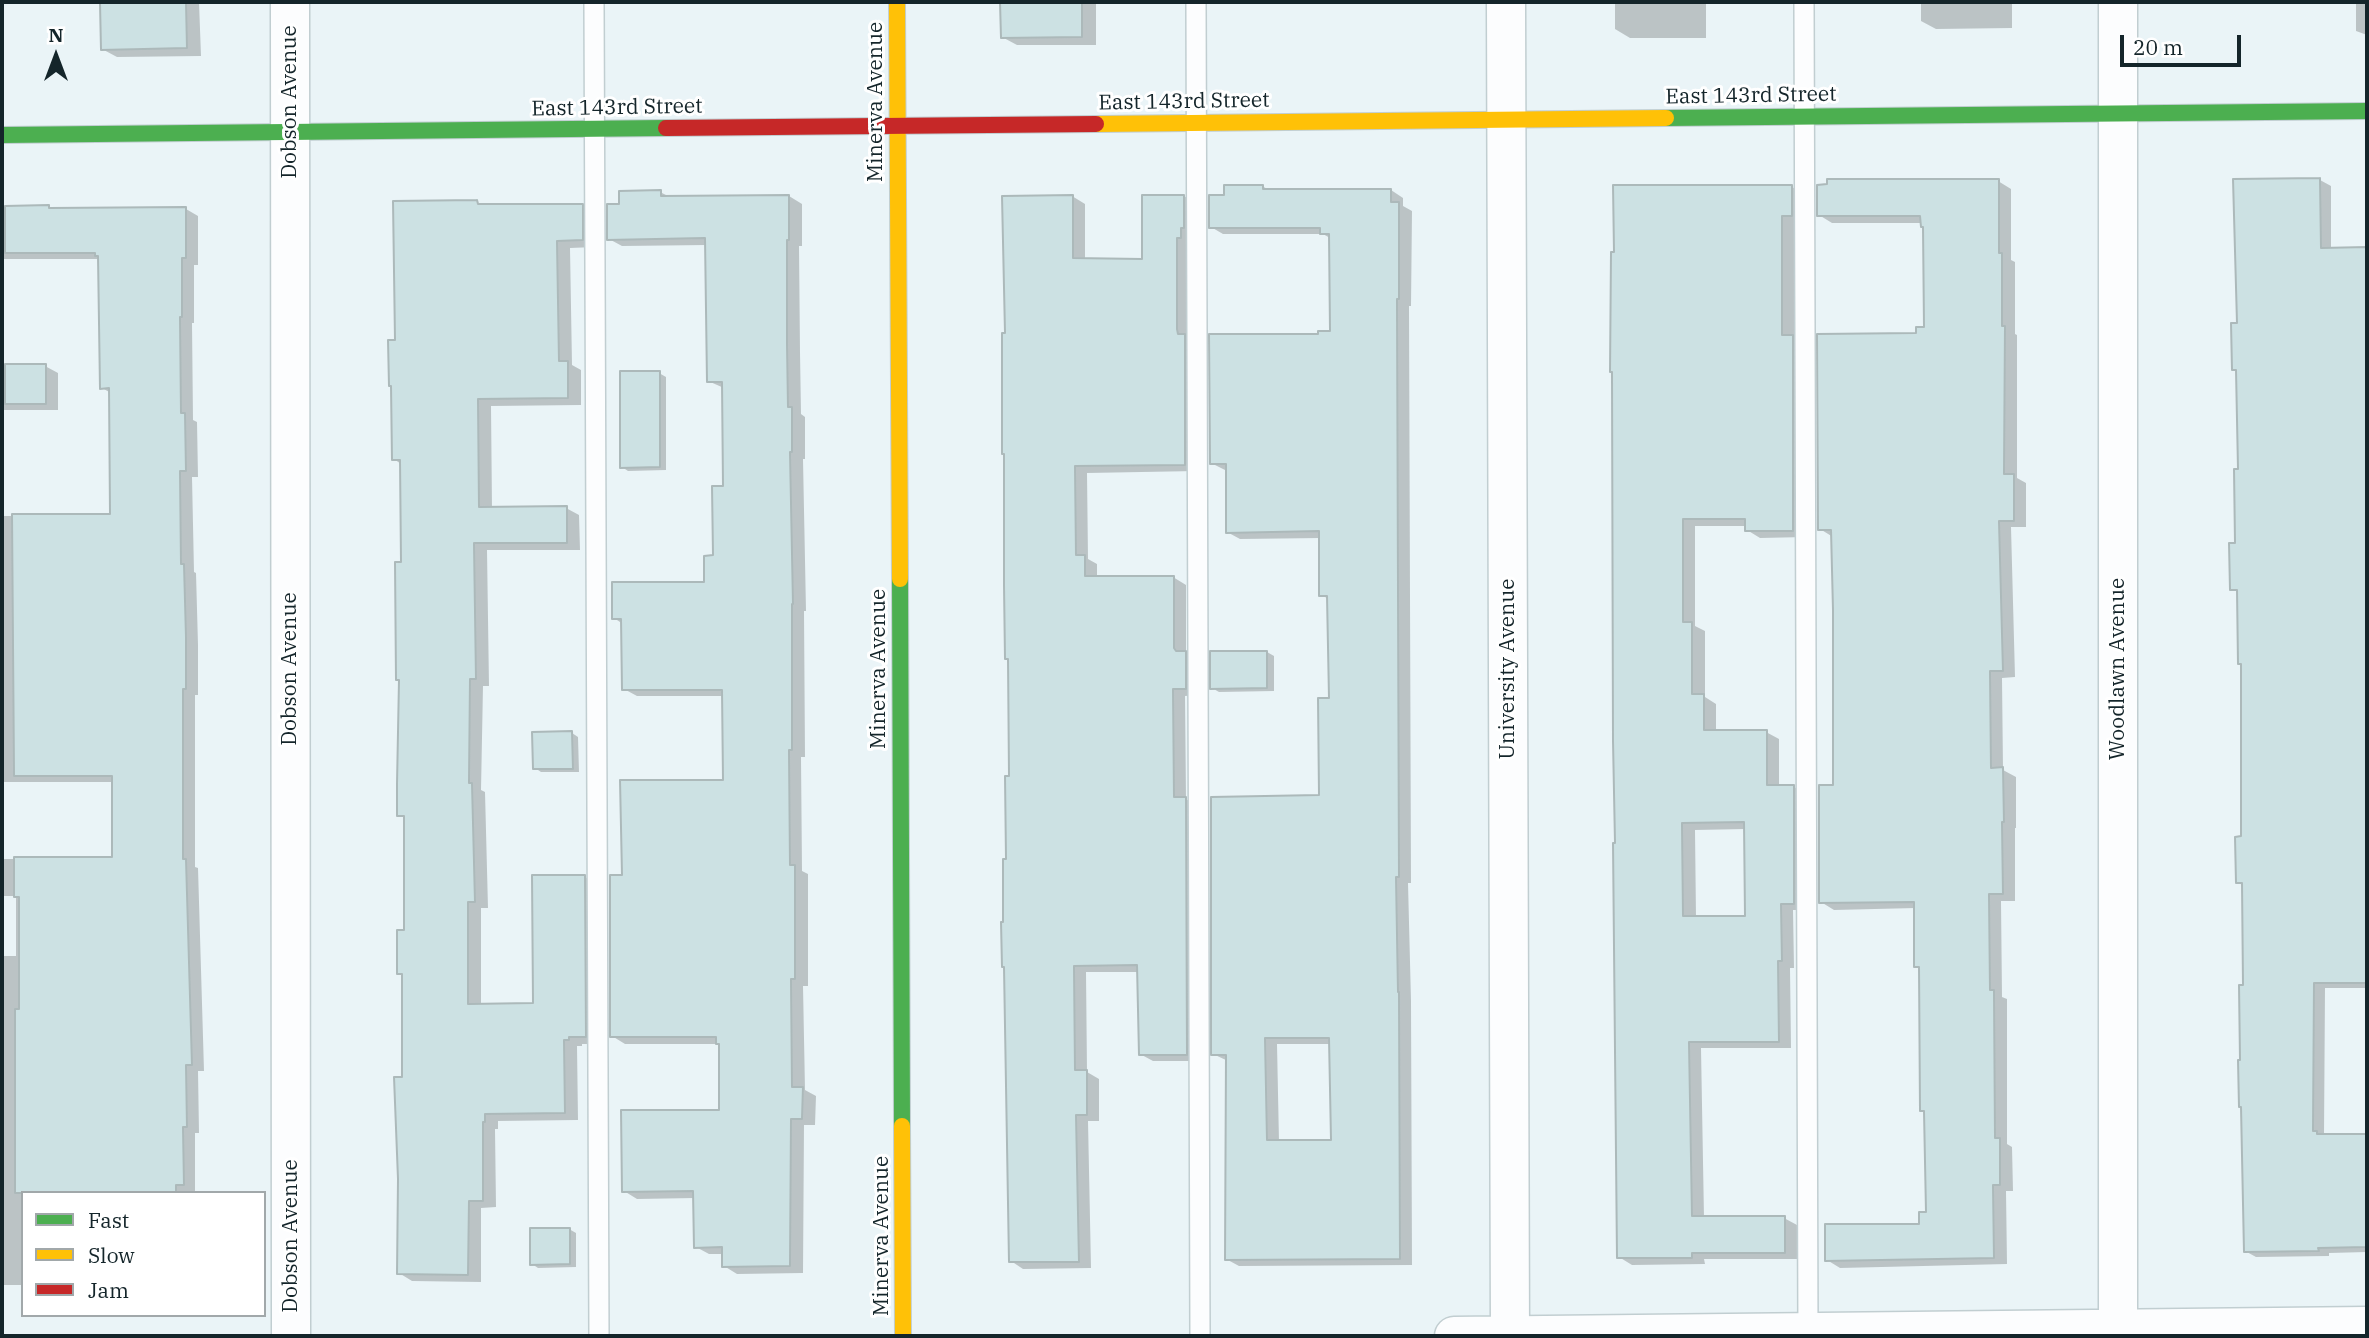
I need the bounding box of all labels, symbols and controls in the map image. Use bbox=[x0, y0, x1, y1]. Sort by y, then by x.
north arrow bbox=[21, 21, 91, 91]
scale bar bbox=[2124, 21, 2245, 65]
street label: Minerva Avenue bbox=[863, 22, 889, 182]
text: N bbox=[48, 23, 64, 47]
street label: Dobson Avenue bbox=[277, 25, 303, 179]
text: 20 m bbox=[2133, 33, 2183, 61]
street label: East 143rd Street bbox=[1665, 82, 1837, 110]
street label: East 143rd Street bbox=[1098, 88, 1270, 116]
street label: East 143rd Street bbox=[531, 94, 703, 122]
street label: University Avenue bbox=[1495, 578, 1521, 760]
street label: Woodlawn Avenue bbox=[2105, 578, 2131, 760]
street label: Minerva Avenue bbox=[866, 589, 892, 749]
street label: Dobson Avenue bbox=[277, 592, 303, 746]
street label: Minerva Avenue bbox=[869, 1156, 895, 1316]
street label: Dobson Avenue bbox=[278, 1159, 304, 1313]
legend bbox=[21, 1191, 266, 1317]
text: Fast bbox=[88, 1206, 129, 1234]
text: Slow bbox=[88, 1241, 135, 1269]
text: Jam bbox=[88, 1276, 129, 1304]

